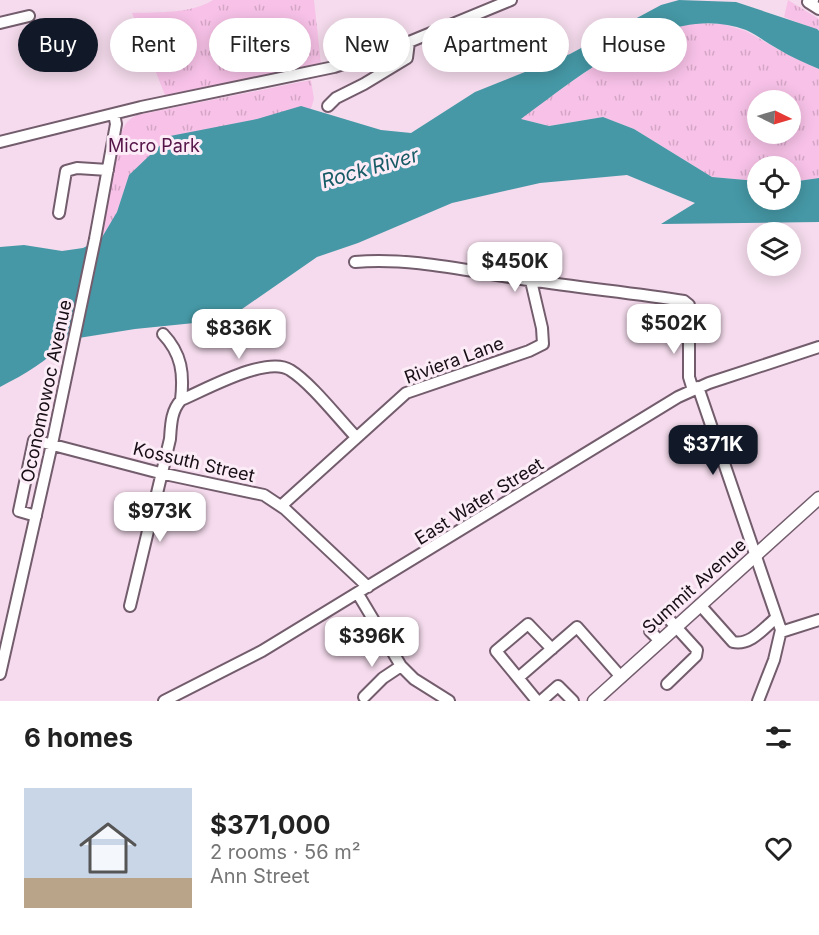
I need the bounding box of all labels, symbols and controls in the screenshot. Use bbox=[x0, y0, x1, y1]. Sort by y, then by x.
chip: Buy bbox=[18, 18, 98, 72]
chip: Rent bbox=[110, 18, 197, 72]
chip: Filters bbox=[209, 18, 311, 72]
chip: New bbox=[323, 18, 410, 72]
chip: Apartment bbox=[422, 18, 569, 72]
chip: House bbox=[581, 18, 687, 72]
north arrow bbox=[747, 90, 801, 144]
map controls bbox=[747, 90, 801, 276]
park label: Micro Park bbox=[108, 135, 200, 156]
water label: Rock River bbox=[319, 143, 422, 193]
button: locate bbox=[747, 156, 801, 210]
button: layers bbox=[747, 222, 801, 276]
pin: $450K bbox=[473, 242, 557, 293]
text: $450K bbox=[481, 249, 549, 273]
street label: Oconomowoc Avenue bbox=[16, 298, 76, 484]
pin: $502K bbox=[632, 304, 716, 355]
pin: $836K bbox=[197, 309, 281, 360]
text: $502K bbox=[641, 311, 707, 335]
text: $836K bbox=[206, 316, 272, 340]
street label: Riviera Lane bbox=[401, 332, 507, 388]
pin: $371K bbox=[671, 425, 755, 476]
text: $371K bbox=[683, 432, 743, 456]
street label: Kossuth Street bbox=[131, 438, 257, 486]
street label: East Water Street bbox=[411, 453, 547, 549]
pin: $973K bbox=[118, 492, 202, 543]
text: $973K bbox=[128, 499, 192, 523]
street label: Summit Avenue bbox=[638, 534, 750, 638]
pin: $396K bbox=[330, 617, 414, 668]
text: $396K bbox=[339, 624, 405, 648]
icon: filters bbox=[762, 721, 795, 754]
text: 6 homes bbox=[24, 722, 133, 753]
text: $371,000 bbox=[210, 809, 331, 840]
icon: home bbox=[72, 812, 144, 884]
icon: heart bbox=[762, 832, 795, 865]
text: 2 rooms · 56 m² bbox=[210, 840, 361, 864]
text: Ann Street bbox=[210, 864, 310, 888]

